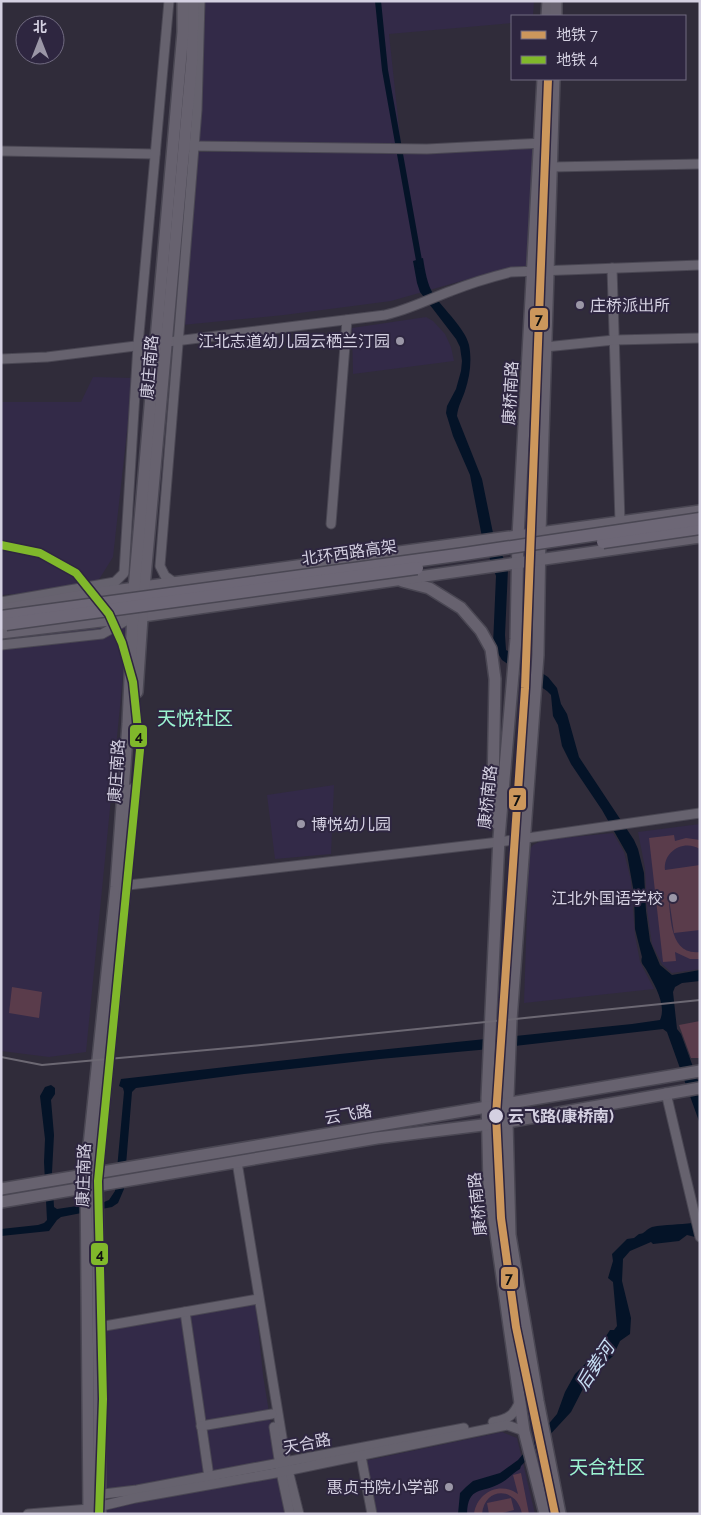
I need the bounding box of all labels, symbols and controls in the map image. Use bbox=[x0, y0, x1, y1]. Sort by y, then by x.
north arrow bbox=[15, 15, 65, 65]
legend bbox=[511, 15, 686, 80]
text: 北 bbox=[33, 19, 47, 35]
text: 地铁 7 bbox=[556, 26, 598, 44]
text: 地铁 4 bbox=[556, 51, 598, 69]
place label: 庄桥派出所 bbox=[590, 296, 670, 315]
marker: 庄桥派出所 bbox=[574, 299, 586, 311]
line badge: 7 bbox=[529, 307, 549, 331]
text: 7 bbox=[535, 311, 543, 327]
place label: 江北志道幼儿园云栖兰汀园 bbox=[198, 332, 390, 351]
street label: 康庄南路 bbox=[137, 334, 162, 400]
marker: 江北志道幼儿园云栖兰汀园 bbox=[394, 335, 406, 347]
street label: 康桥南路 bbox=[499, 361, 522, 425]
street label: 北环西路高架 bbox=[300, 536, 398, 569]
district label: 天悦社区 bbox=[157, 707, 233, 729]
line badge: 4 bbox=[129, 724, 148, 748]
text: 4 bbox=[135, 728, 143, 744]
street label: 康庄南路 bbox=[105, 738, 128, 804]
street label: 康桥南路 bbox=[475, 764, 500, 830]
line badge: 7 bbox=[508, 787, 527, 811]
text: 7 bbox=[513, 791, 521, 807]
place label: 博悦幼儿园 bbox=[311, 815, 391, 834]
marker: 博悦幼儿园 bbox=[295, 818, 307, 830]
place label: 江北外国语学校 bbox=[551, 889, 663, 908]
marker: 江北外国语学校 bbox=[667, 892, 679, 904]
street label: 云飞路 bbox=[323, 1101, 373, 1128]
marker: 云飞路(康桥南) bbox=[487, 1107, 505, 1125]
place label: 云飞路(康桥南) bbox=[508, 1107, 614, 1126]
street label: 康庄南路 bbox=[73, 1143, 94, 1207]
street label: 康桥南路 bbox=[465, 1171, 490, 1237]
line badge: 4 bbox=[90, 1242, 109, 1266]
text: 4 bbox=[96, 1246, 104, 1262]
line badge: 7 bbox=[500, 1266, 519, 1290]
text: 7 bbox=[505, 1270, 513, 1286]
water label: 后姜河 bbox=[571, 1335, 620, 1394]
street label: 天合路 bbox=[282, 1430, 332, 1457]
district label: 天合社区 bbox=[569, 1456, 645, 1478]
place label: 惠贞书院小学部 bbox=[327, 1478, 439, 1497]
marker: 惠贞书院小学部 bbox=[443, 1481, 455, 1493]

